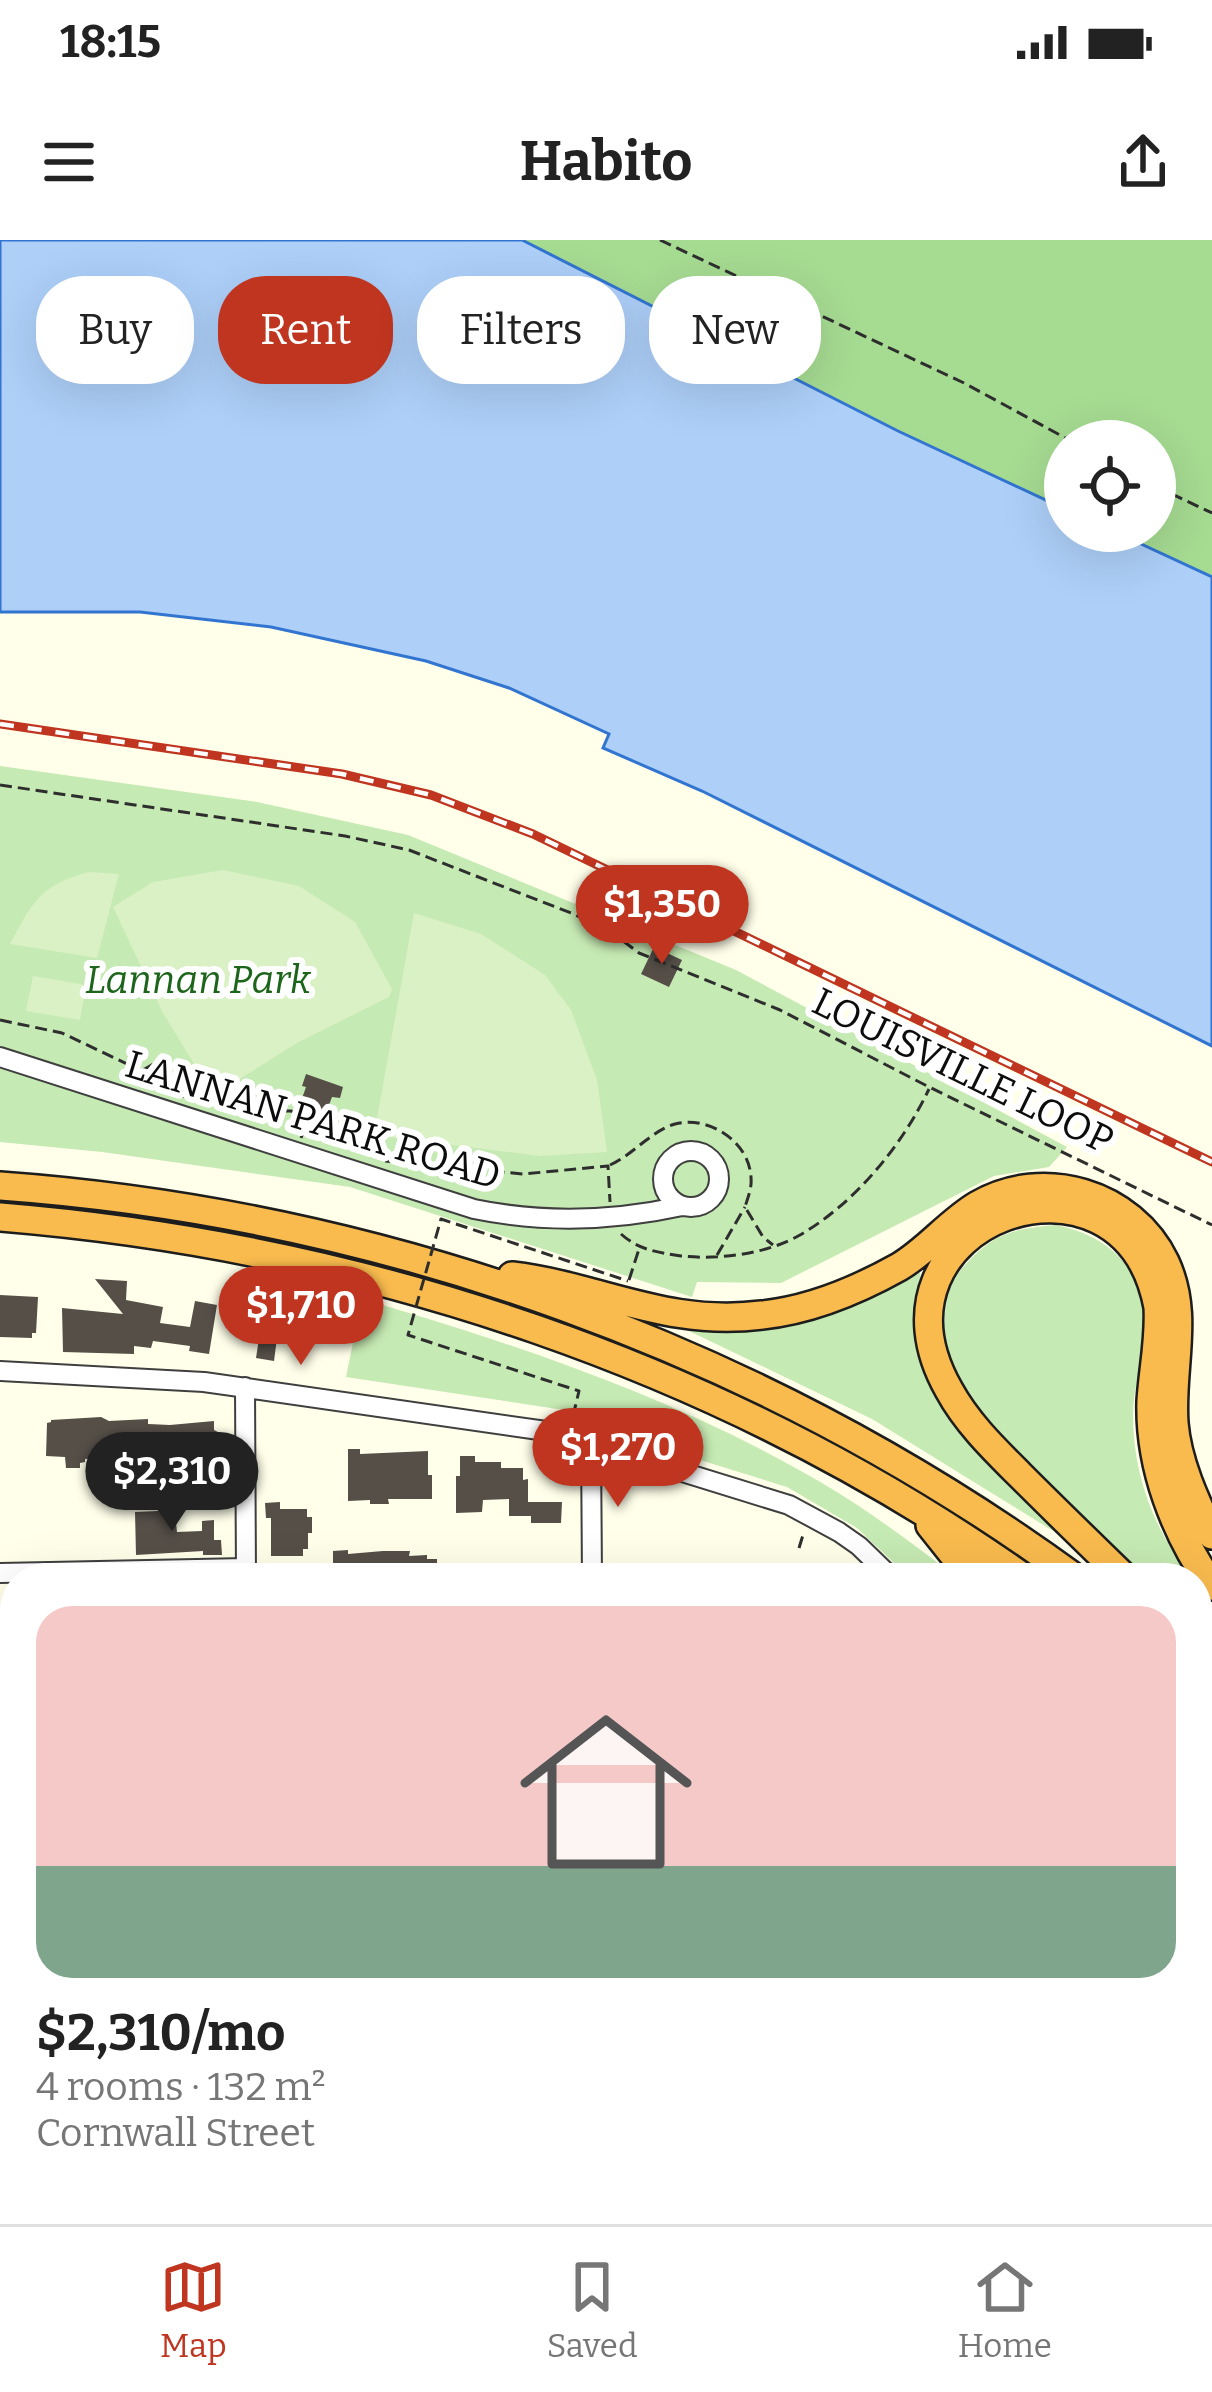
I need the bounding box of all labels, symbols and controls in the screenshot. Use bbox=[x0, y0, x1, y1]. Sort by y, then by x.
text: 18:15 bbox=[60, 15, 161, 69]
icon: menu bbox=[36, 129, 102, 195]
icon: share bbox=[1110, 129, 1176, 195]
text: Habito bbox=[520, 130, 692, 194]
chip: Buy bbox=[36, 276, 194, 384]
chip: Rent bbox=[218, 276, 393, 384]
chip: Filters bbox=[417, 276, 625, 384]
chip: New bbox=[649, 276, 821, 384]
map controls bbox=[1044, 420, 1176, 552]
button: locate bbox=[1044, 420, 1176, 552]
pin: $1,350 bbox=[564, 865, 760, 967]
text: $1,350 bbox=[603, 881, 721, 927]
park label: Lannan Park bbox=[85, 957, 312, 1003]
street label: LOUISVILLE LOOP bbox=[805, 978, 1121, 1164]
street label: LANNAN PARK ROAD bbox=[120, 1041, 506, 1199]
pin: $1,710 bbox=[203, 1266, 399, 1368]
text: $1,710 bbox=[245, 1282, 357, 1328]
pin: $1,270 bbox=[520, 1408, 716, 1510]
text: $1,270 bbox=[559, 1424, 677, 1470]
pin: $2,310 bbox=[74, 1432, 270, 1534]
text: $2,310 bbox=[112, 1448, 232, 1494]
icon: home bbox=[498, 1684, 714, 1900]
text: $2,310/mo bbox=[36, 2002, 285, 2064]
text: 4 rooms · 132 m² bbox=[36, 2064, 326, 2110]
text: Cornwall Street bbox=[36, 2110, 315, 2156]
tab: Map bbox=[160, 2254, 227, 2366]
tab: Saved bbox=[547, 2254, 637, 2366]
tab: Home bbox=[958, 2254, 1052, 2366]

